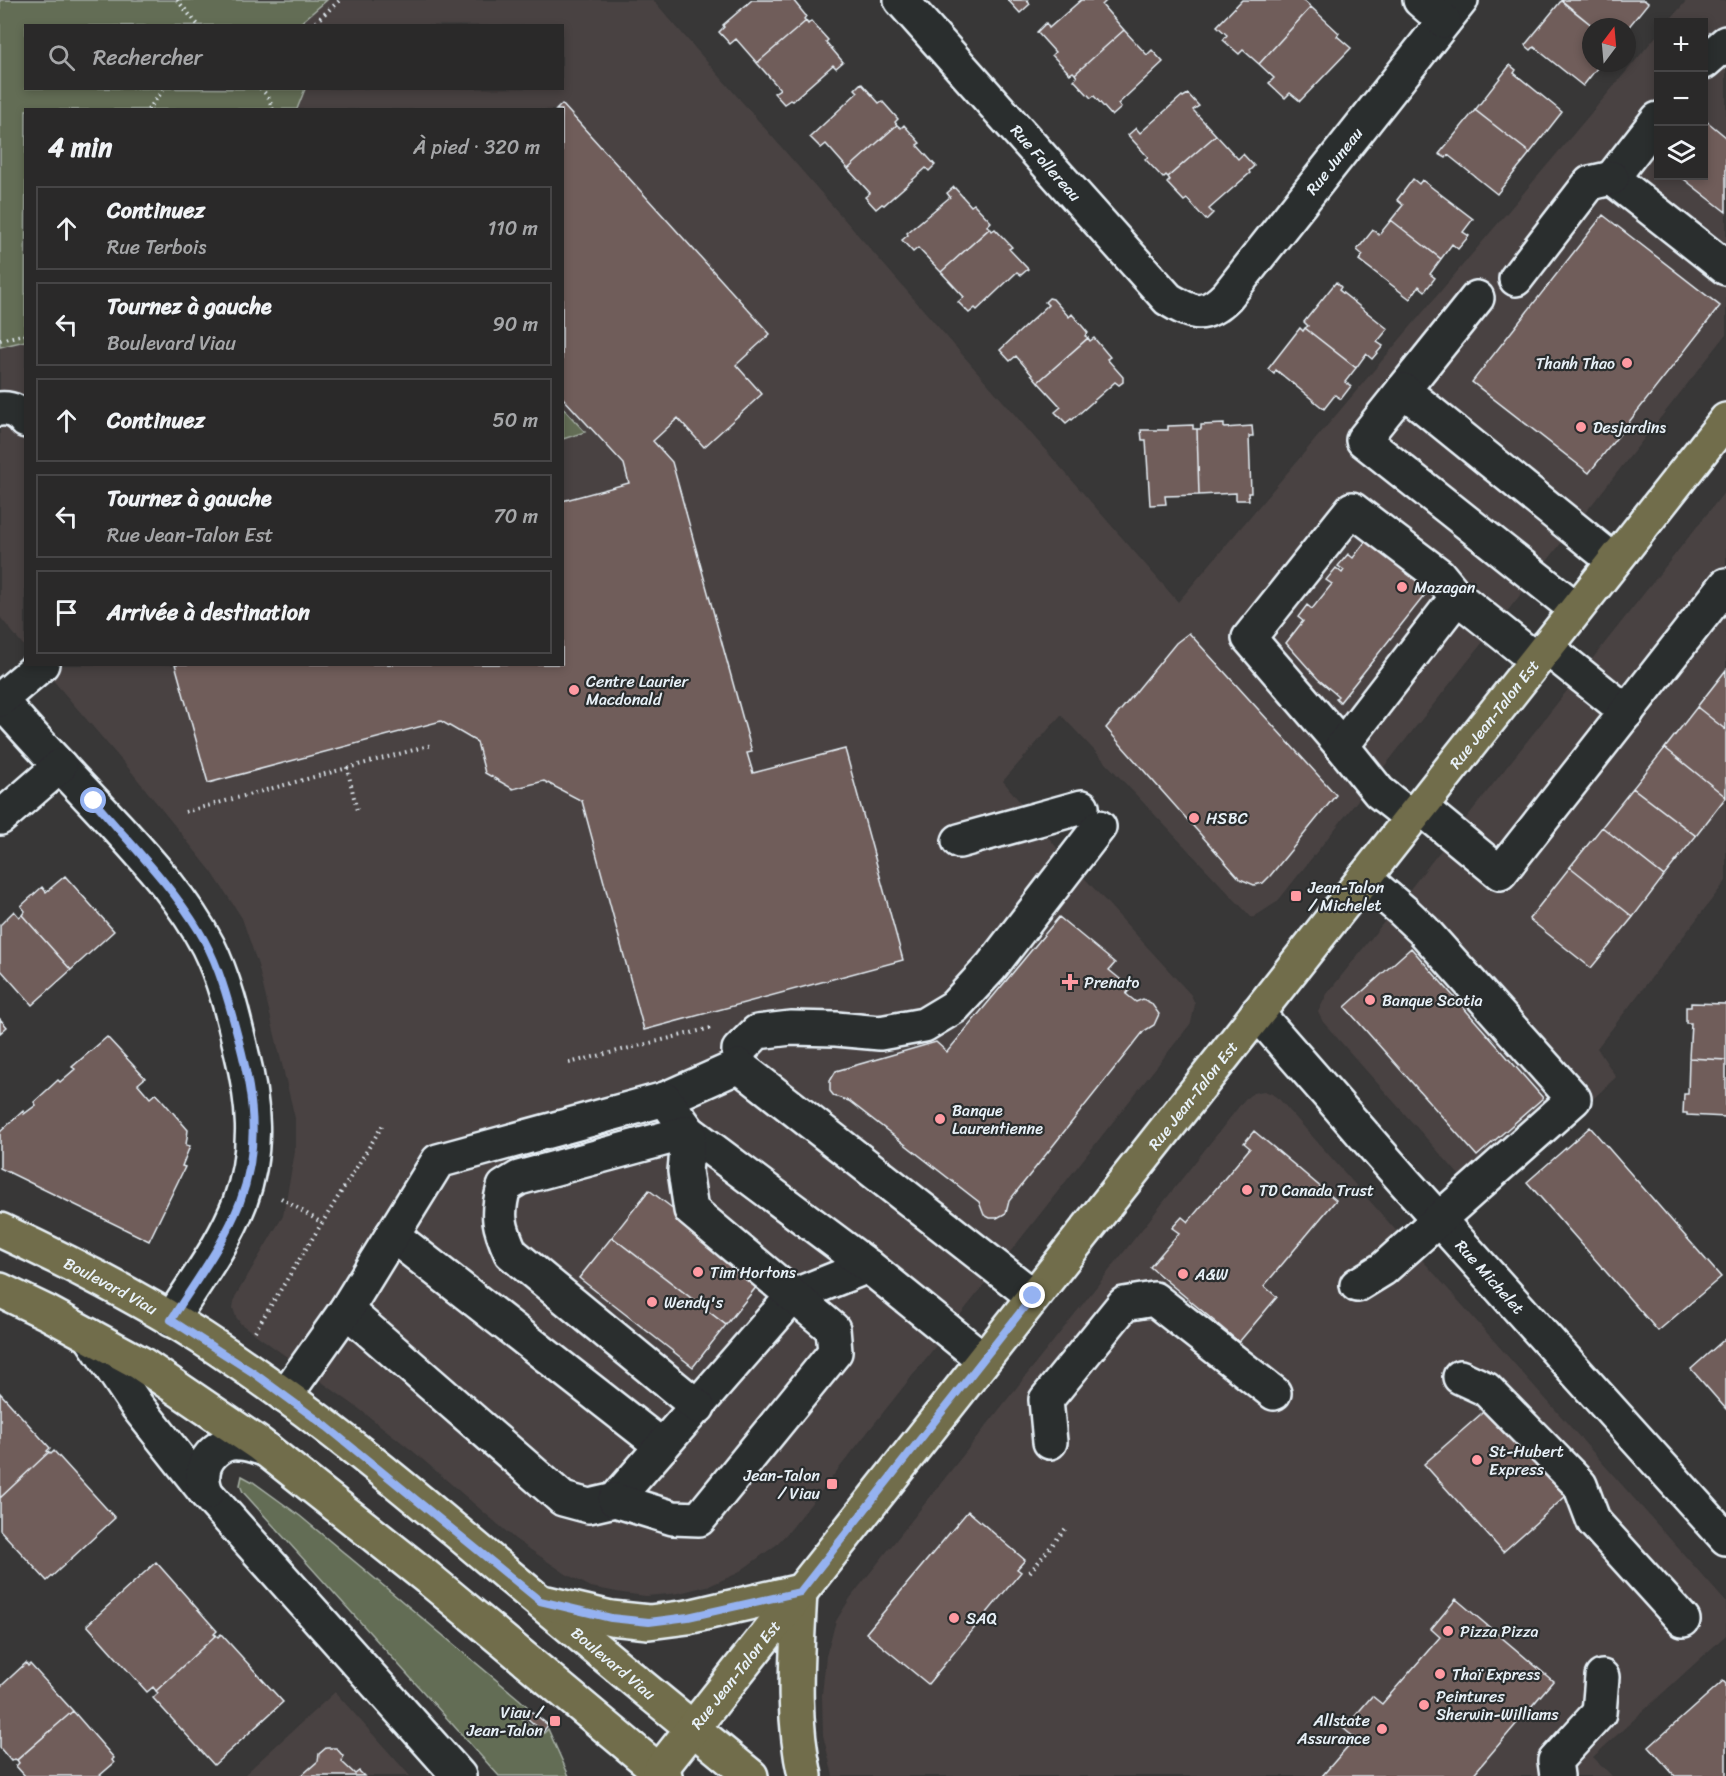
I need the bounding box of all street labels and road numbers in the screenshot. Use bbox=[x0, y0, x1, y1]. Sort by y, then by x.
street label: Rue Follereau bbox=[1003, 117, 1089, 209]
street label: Rue Juneau bbox=[1298, 120, 1371, 202]
street label: Rue Jean-Talon Est bbox=[1442, 653, 1547, 775]
street label: Rue Jean-Talon Est bbox=[1140, 1034, 1246, 1157]
street label: Rue Michelet bbox=[1448, 1233, 1532, 1321]
street label: Boulevard Viau bbox=[58, 1249, 164, 1323]
street label: Rue Jean-Talon Est bbox=[683, 1614, 788, 1736]
street label: Boulevard Viau bbox=[564, 1619, 663, 1708]

